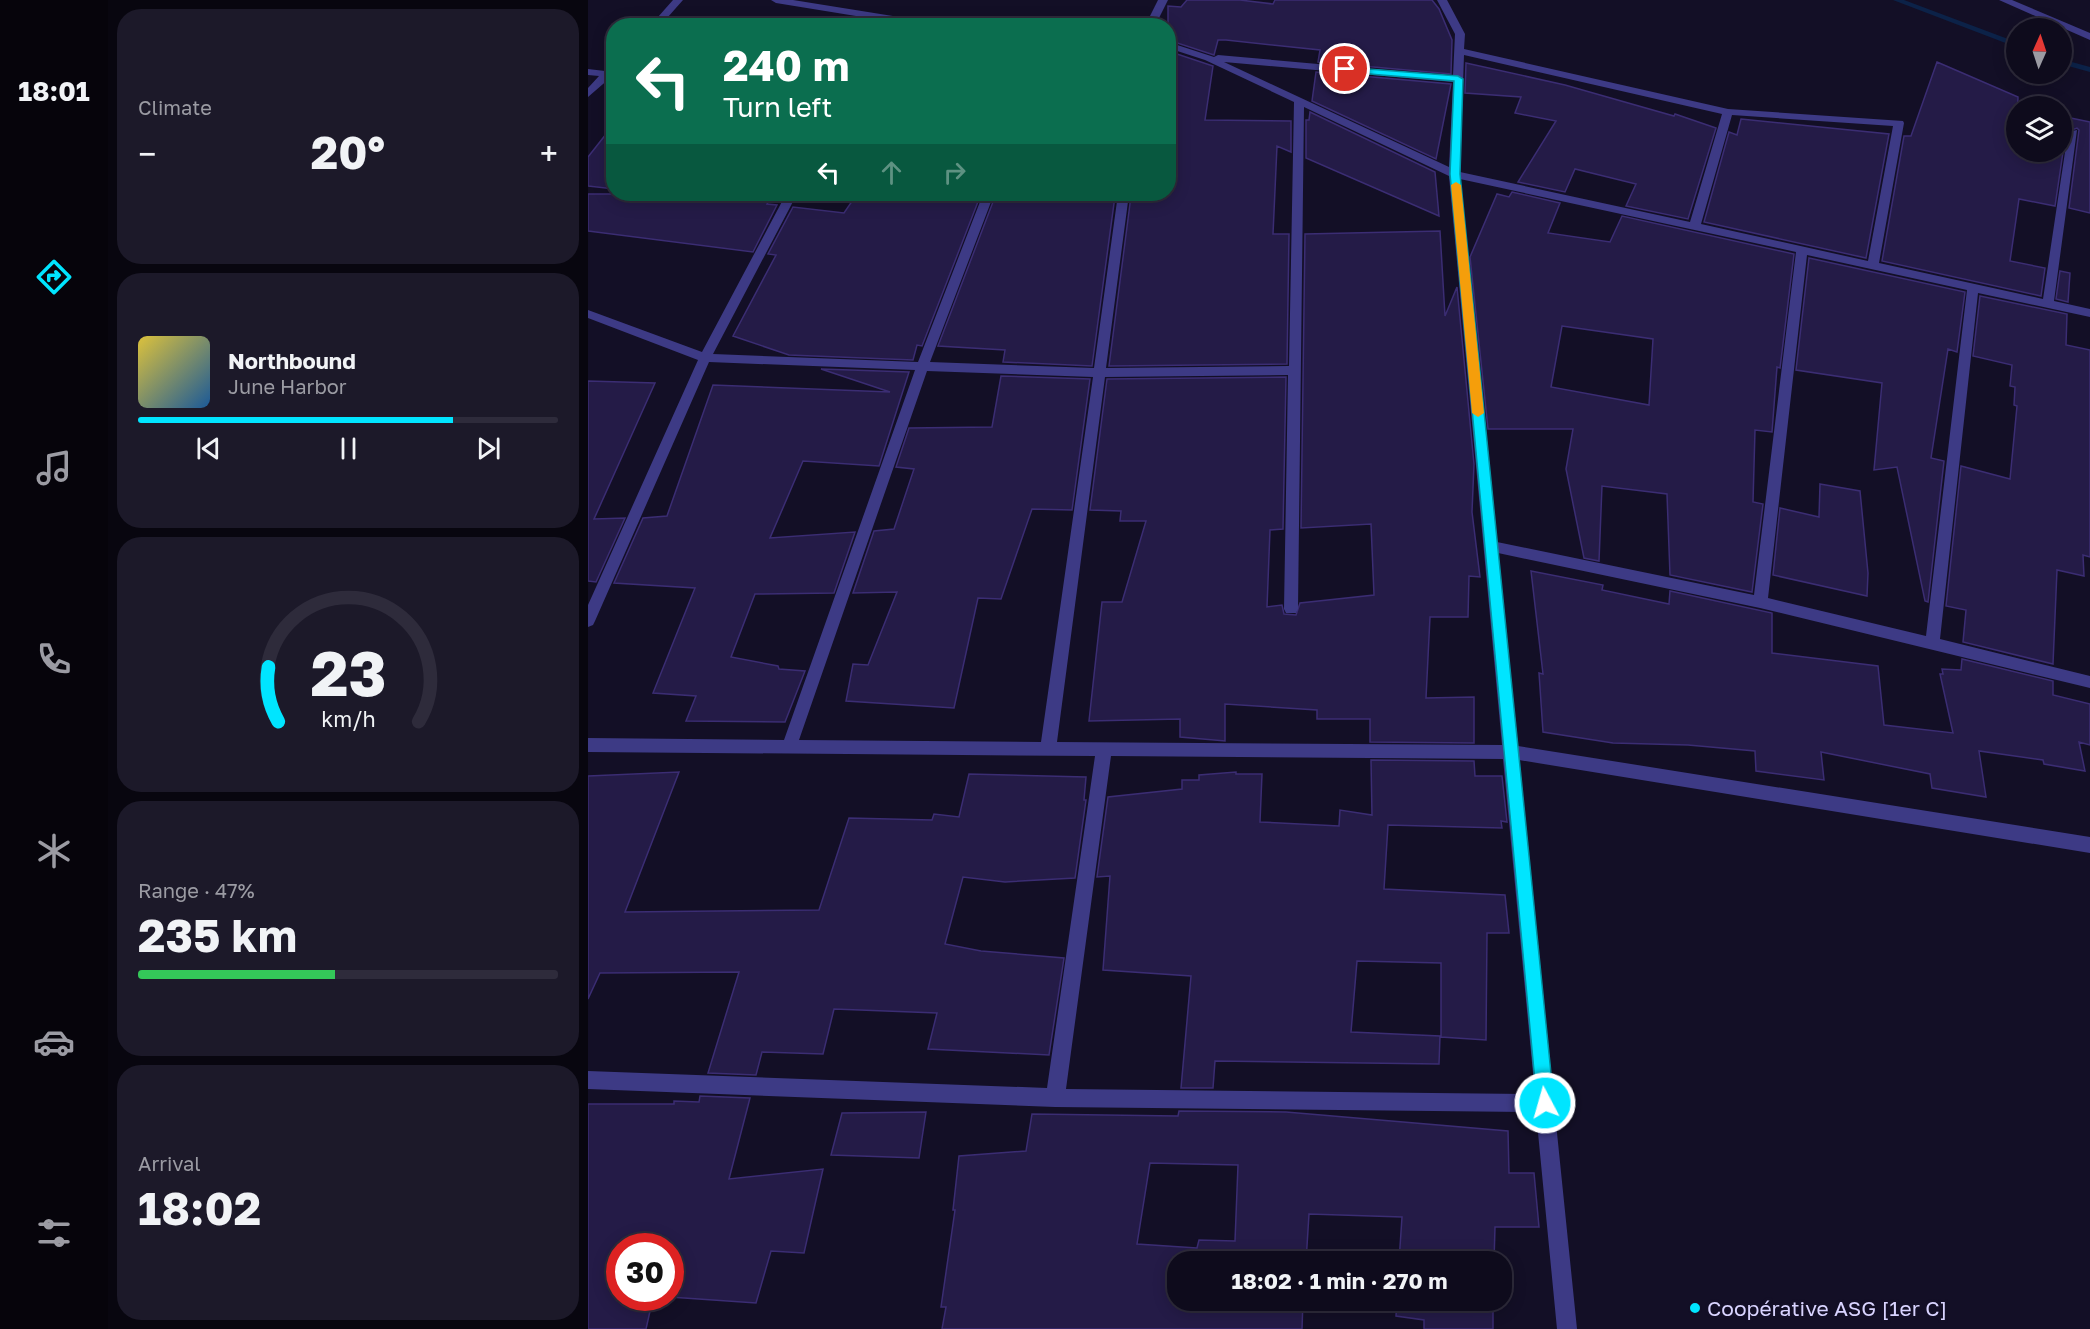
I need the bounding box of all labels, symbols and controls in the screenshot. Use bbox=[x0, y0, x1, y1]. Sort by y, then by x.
north arrow bbox=[2006, 18, 2072, 84]
map controls bbox=[2006, 18, 2072, 162]
text: 240 m bbox=[723, 40, 849, 90]
icon: left bbox=[624, 42, 702, 120]
pin bbox=[1319, 43, 1370, 94]
icon: arrive bbox=[1328, 52, 1361, 85]
text: 18:01 bbox=[18, 75, 90, 107]
text: Turn left bbox=[723, 91, 832, 123]
text: Climate bbox=[138, 95, 212, 119]
button: layers bbox=[2006, 96, 2072, 162]
text: 20° bbox=[311, 125, 385, 179]
text: − bbox=[138, 134, 156, 173]
text: + bbox=[540, 134, 558, 173]
icon: left bbox=[812, 156, 845, 189]
icon: ahead bbox=[875, 156, 908, 189]
icon: right bbox=[938, 156, 971, 189]
icon: directions bbox=[33, 256, 75, 298]
text: Northbound bbox=[228, 347, 356, 374]
text: June Harbor bbox=[228, 374, 347, 398]
icon: previous bbox=[192, 432, 225, 465]
icon: pause bbox=[332, 432, 365, 465]
icon: next bbox=[472, 432, 505, 465]
icon: music bbox=[33, 447, 75, 489]
text: 23 bbox=[310, 635, 386, 710]
icon: phone bbox=[33, 638, 75, 680]
text: km/h bbox=[321, 706, 375, 732]
icon: climate bbox=[33, 830, 75, 872]
text: Range · 47% bbox=[138, 878, 255, 902]
text: 235 km bbox=[138, 908, 297, 962]
icon: car bbox=[33, 1021, 75, 1063]
position arrow bbox=[1513, 1071, 1577, 1135]
text: Arrival bbox=[138, 1151, 201, 1175]
text: 18:02 bbox=[138, 1181, 261, 1235]
icon: filters bbox=[33, 1212, 75, 1254]
speed limit sign: 30 bbox=[606, 1233, 684, 1311]
text: 18:02 · 1 min · 270 m bbox=[1231, 1267, 1448, 1294]
place label: Coopérative ASG [1er C] bbox=[1707, 1295, 1947, 1321]
marker: Coopérative ASG [1er C] bbox=[1688, 1301, 1702, 1315]

